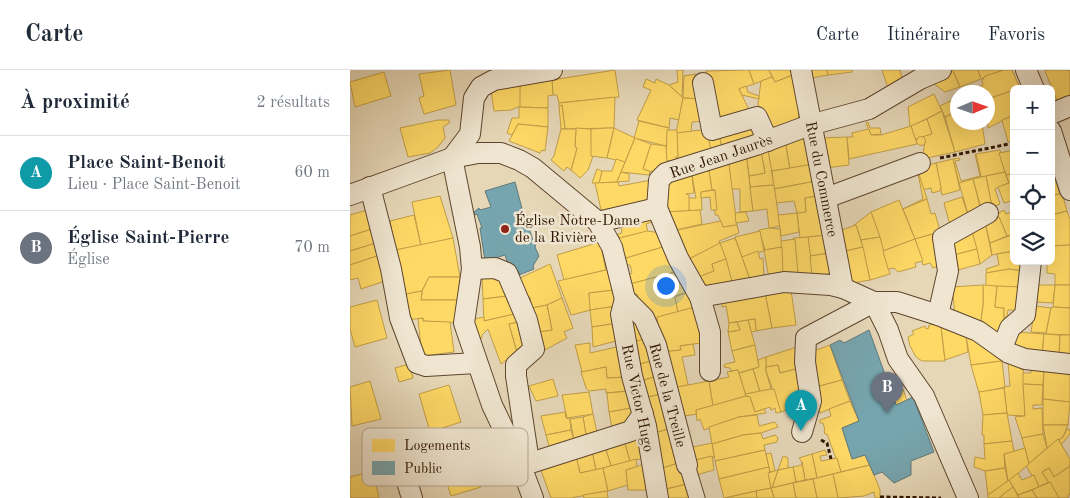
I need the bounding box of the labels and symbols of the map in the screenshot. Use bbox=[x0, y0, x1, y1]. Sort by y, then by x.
north arrow bbox=[950, 85, 995, 130]
street label: Rue du Commerce bbox=[802, 120, 839, 239]
street label: Rue Jean Jaurès bbox=[668, 133, 775, 182]
place label: Église Notre-Dame de la Rivière bbox=[515, 211, 640, 246]
marker: Église Notre-Dame de la Rivière bbox=[499, 223, 511, 235]
your location bbox=[653, 273, 679, 299]
street label: Rue de la Treille bbox=[645, 342, 688, 449]
street label: Rue Victor Hugo bbox=[618, 343, 655, 454]
pin: B bbox=[871, 372, 903, 413]
pin: A bbox=[785, 390, 817, 431]
legend bbox=[362, 428, 528, 486]
text: Logements bbox=[404, 439, 470, 453]
text: Public bbox=[404, 462, 442, 476]

